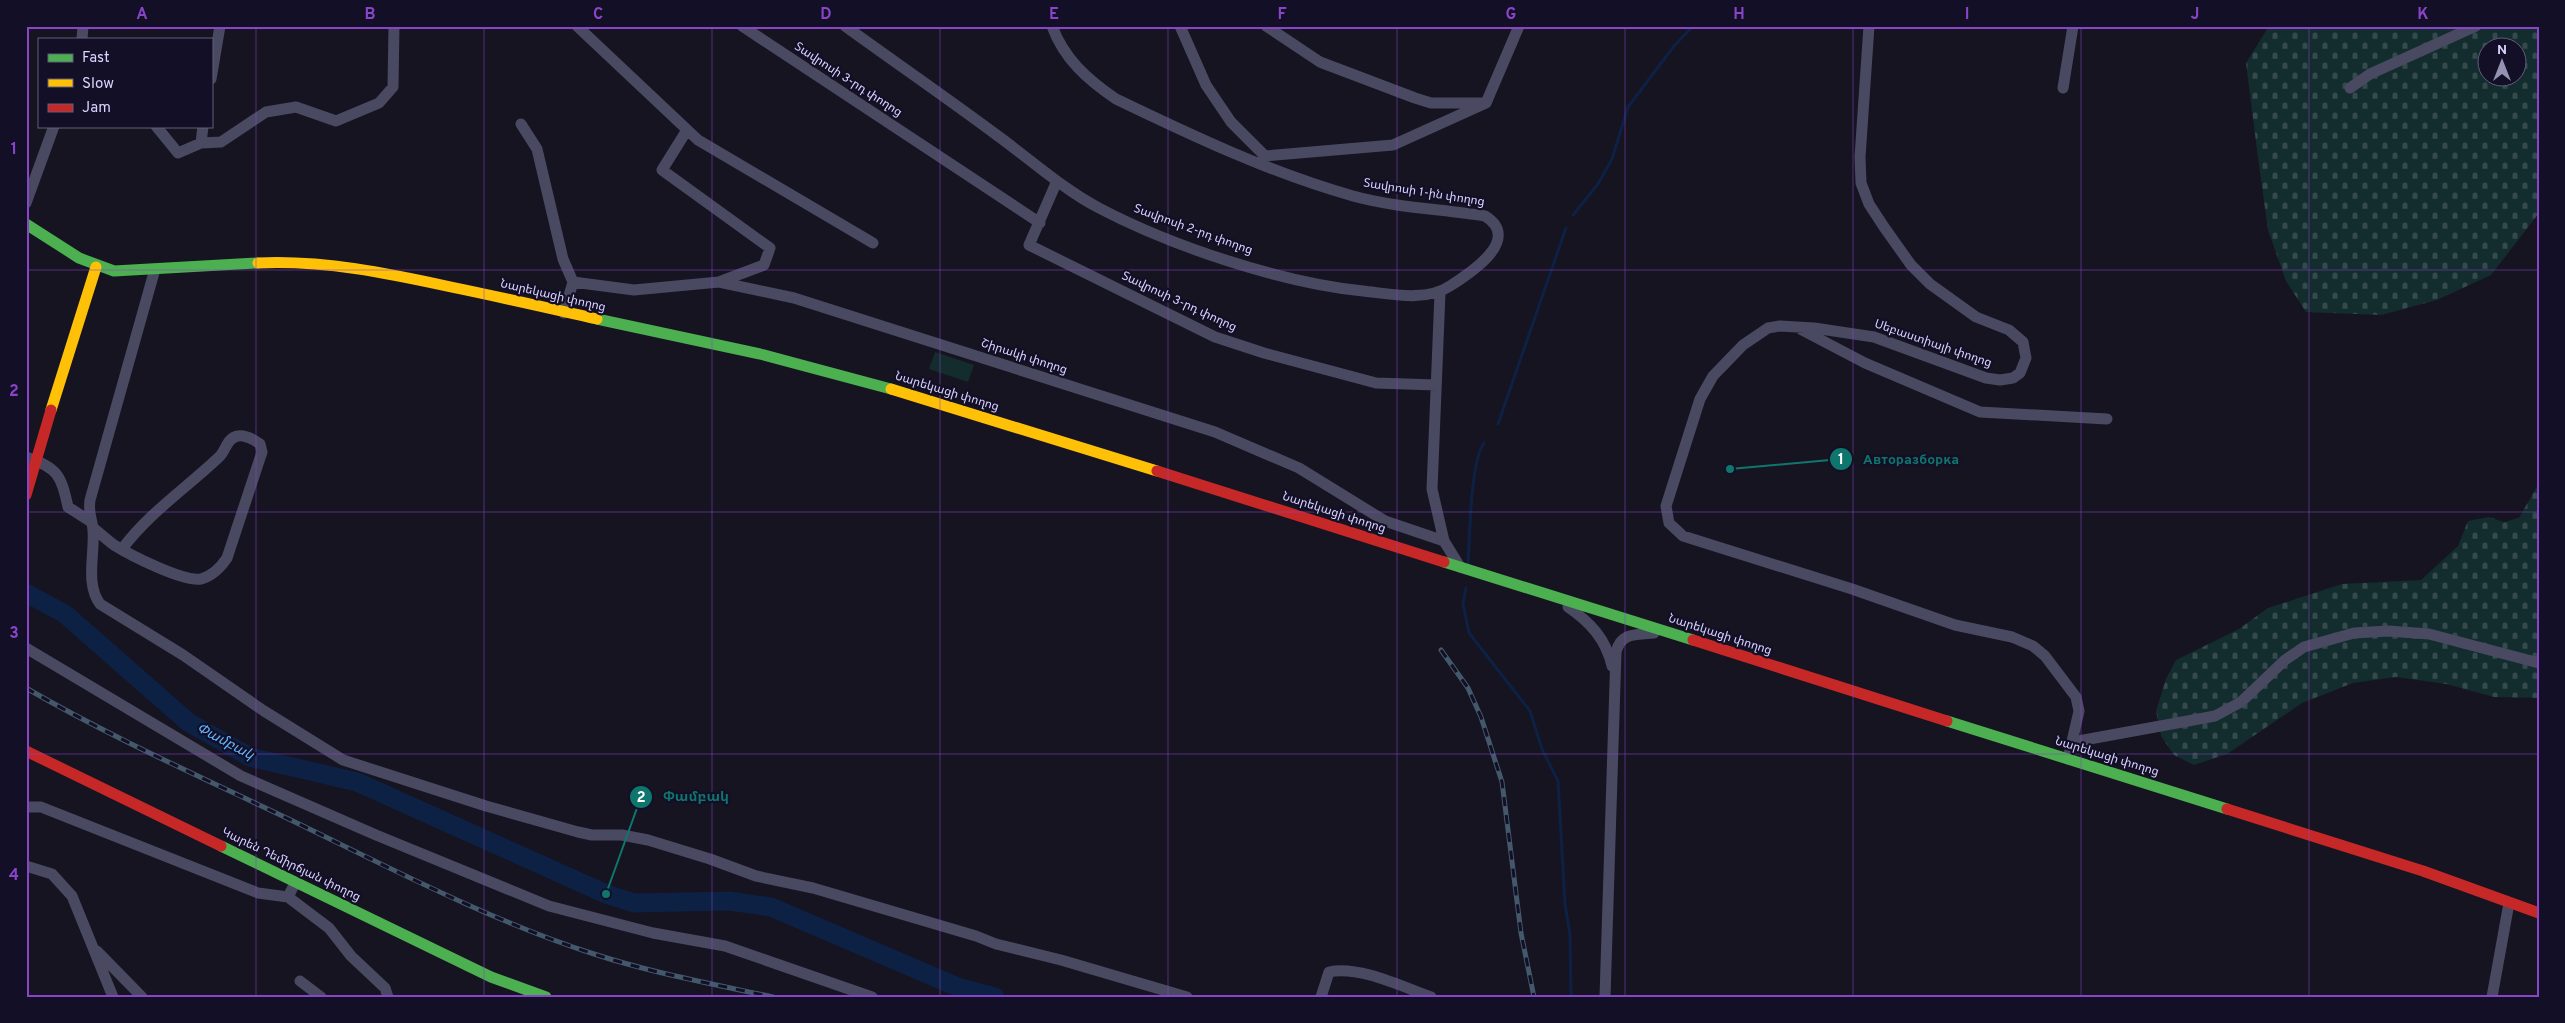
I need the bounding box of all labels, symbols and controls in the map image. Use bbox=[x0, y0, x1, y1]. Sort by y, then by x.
text: A bbox=[136, 5, 148, 25]
text: B bbox=[364, 5, 376, 25]
text: C bbox=[593, 5, 603, 25]
text: D bbox=[820, 5, 832, 25]
text: E bbox=[1049, 5, 1059, 25]
text: F bbox=[1277, 5, 1287, 25]
text: G bbox=[1506, 5, 1516, 25]
text: H bbox=[1733, 5, 1745, 25]
text: I bbox=[1965, 5, 1969, 25]
text: J bbox=[2191, 5, 2199, 25]
text: K bbox=[2417, 5, 2429, 25]
legend bbox=[38, 38, 212, 128]
north arrow bbox=[2478, 38, 2528, 88]
street label: Տավրոսի 3-րդ փողոց bbox=[791, 39, 905, 121]
text: N bbox=[2497, 42, 2507, 59]
text: Fast bbox=[82, 49, 110, 68]
text: Slow bbox=[82, 75, 114, 94]
text: Jam bbox=[82, 99, 111, 118]
text: 1 bbox=[11, 140, 17, 160]
street label: Տավրոսի 1-ին փողոց bbox=[1362, 175, 1486, 211]
street label: Տավրոսի 2-րդ փողոց bbox=[1131, 201, 1255, 259]
street label: Տավրոսի 3-րդ փողոց bbox=[1119, 268, 1239, 336]
street label: Նարեկացի փողոց bbox=[499, 276, 607, 316]
street label: Սեբաստիայի փողոց bbox=[1872, 316, 1994, 372]
street label: Շիրակի փողոց bbox=[979, 335, 1069, 379]
street label: Նարեկացի փողոց bbox=[893, 369, 1001, 415]
text: 2 bbox=[9, 382, 19, 402]
callout: Авторазборка bbox=[1828, 444, 1970, 473]
text: 1 bbox=[1838, 451, 1844, 470]
text: Авторазборка bbox=[1863, 452, 1959, 469]
street label: Նարեկացի փողոց bbox=[1280, 489, 1388, 537]
street label: Նարեկացի փողոց bbox=[1666, 611, 1774, 659]
text: 3 bbox=[9, 624, 19, 644]
water label: Փամբակ bbox=[194, 720, 257, 764]
street label: Նարեկացի փողոց bbox=[2053, 734, 2161, 780]
callout: Փամբակ bbox=[628, 782, 739, 811]
text: 2 bbox=[636, 789, 646, 808]
text: Փամբակ bbox=[663, 789, 729, 806]
street label: Կարեն Դեմիրճյան փողոց bbox=[219, 824, 363, 906]
text: 4 bbox=[9, 866, 19, 886]

